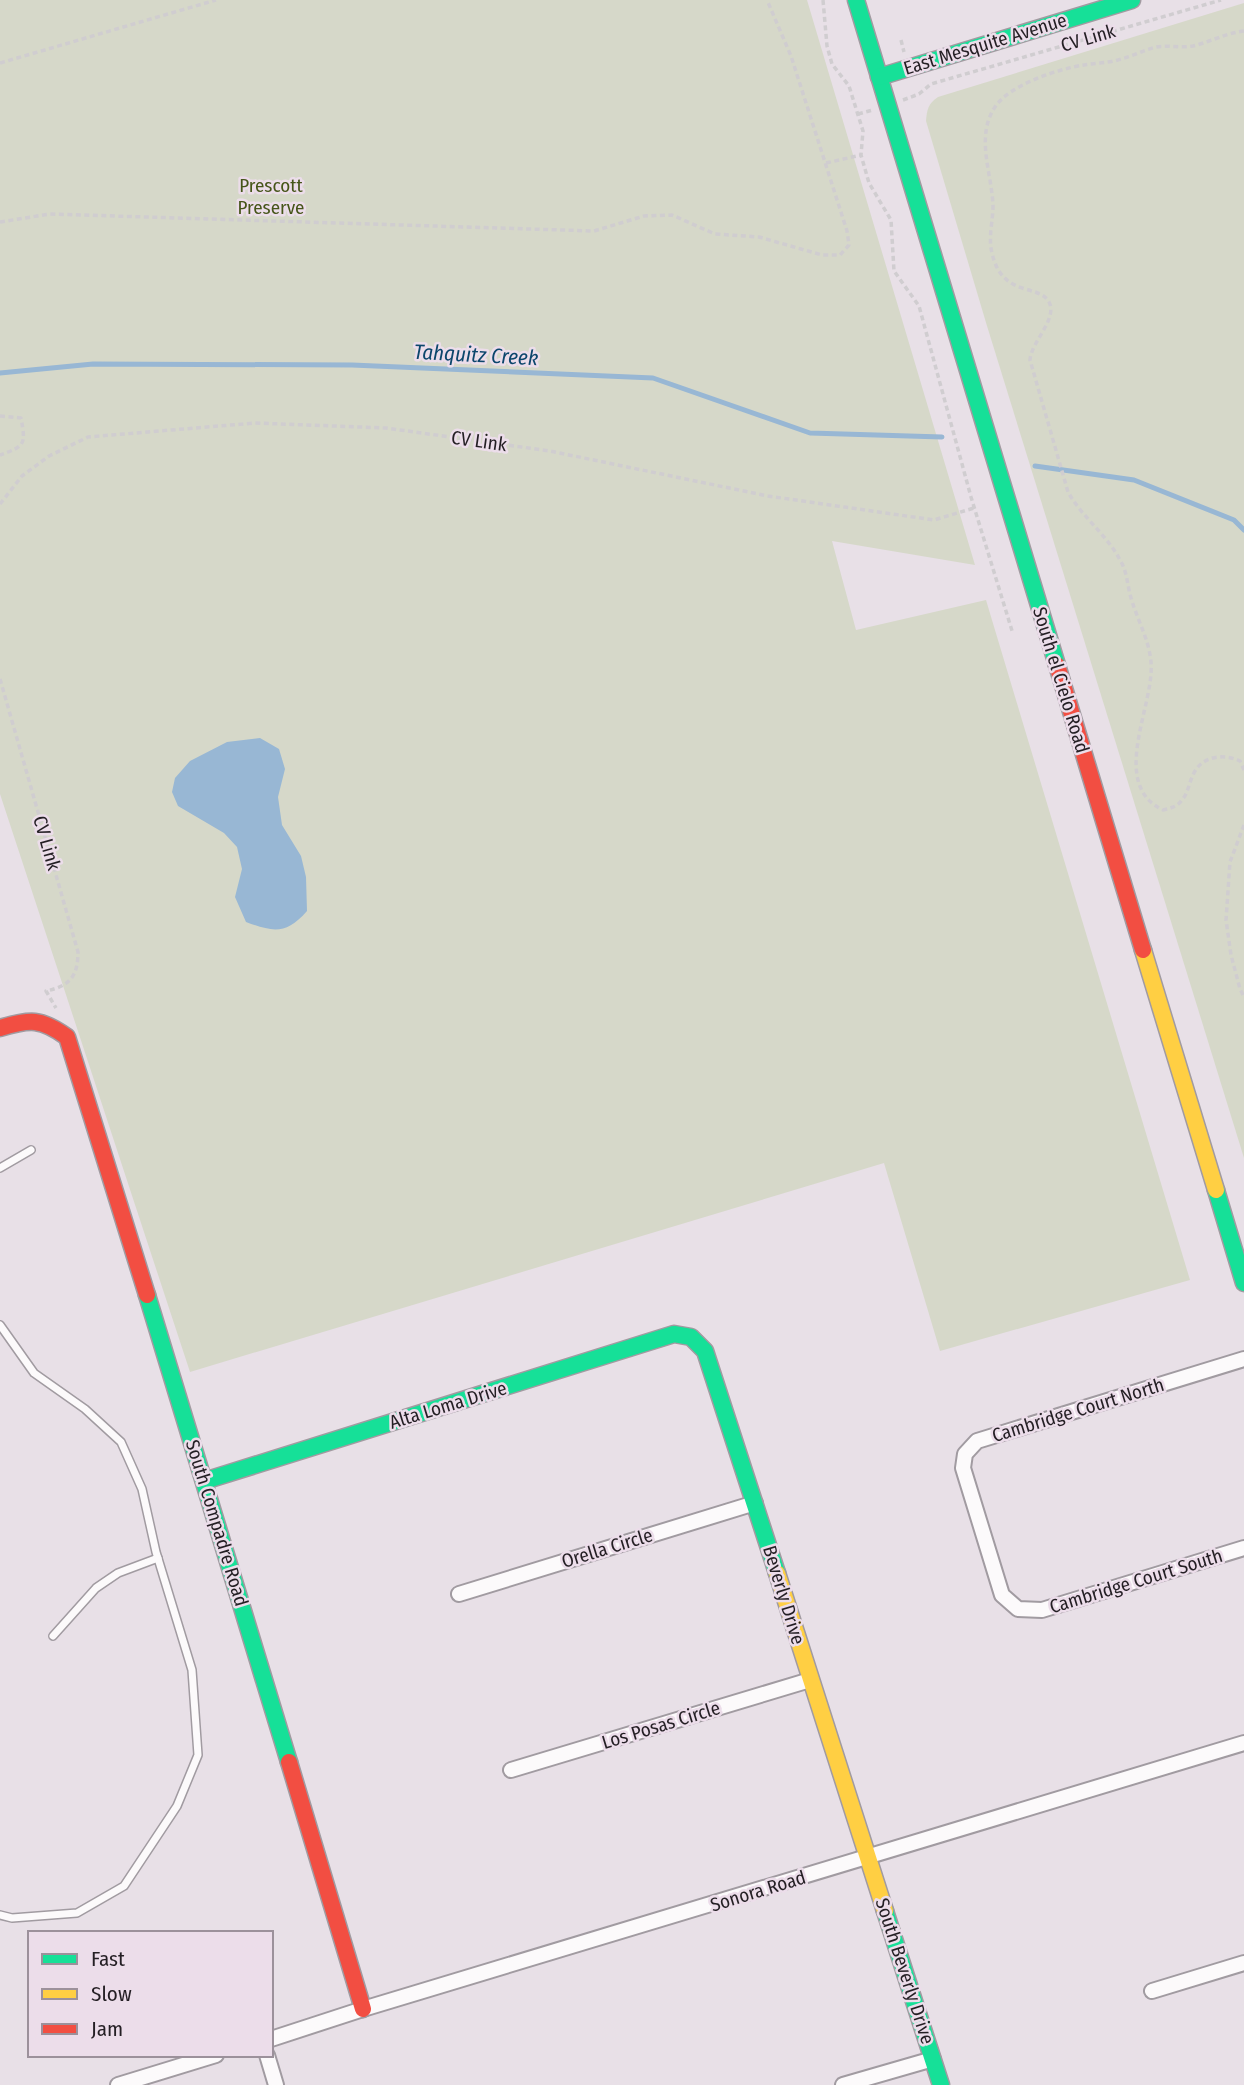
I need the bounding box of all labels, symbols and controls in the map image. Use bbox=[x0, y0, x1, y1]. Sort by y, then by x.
street label: East Mesquite Avenue bbox=[901, 8, 1069, 80]
street label: CV Link bbox=[1058, 19, 1118, 57]
park label: Prescott Preserve bbox=[238, 174, 304, 219]
water label: Tahquitz Creek bbox=[413, 339, 539, 371]
street label: CV Link bbox=[450, 426, 508, 456]
street label: South el Cielo Road bbox=[1028, 604, 1094, 756]
street label: CV Link bbox=[28, 813, 66, 873]
street label: Cambridge Court North bbox=[989, 1373, 1167, 1447]
street label: Alta Loma Drive bbox=[387, 1376, 509, 1434]
street label: South Compadre Road bbox=[181, 1437, 253, 1609]
street label: Orella Circle bbox=[559, 1523, 655, 1573]
street label: Beverly Drive bbox=[758, 1543, 810, 1647]
street label: Cambridge Court South bbox=[1047, 1544, 1225, 1618]
street label: Los Posas Circle bbox=[599, 1696, 723, 1754]
street label: Sonora Road bbox=[707, 1866, 809, 1916]
street label: South Beverly Drive bbox=[871, 1895, 939, 2047]
legend bbox=[28, 1931, 273, 2057]
text: Fast bbox=[91, 1946, 125, 1972]
text: Slow bbox=[91, 1981, 132, 2007]
text: Jam bbox=[91, 2016, 123, 2042]

